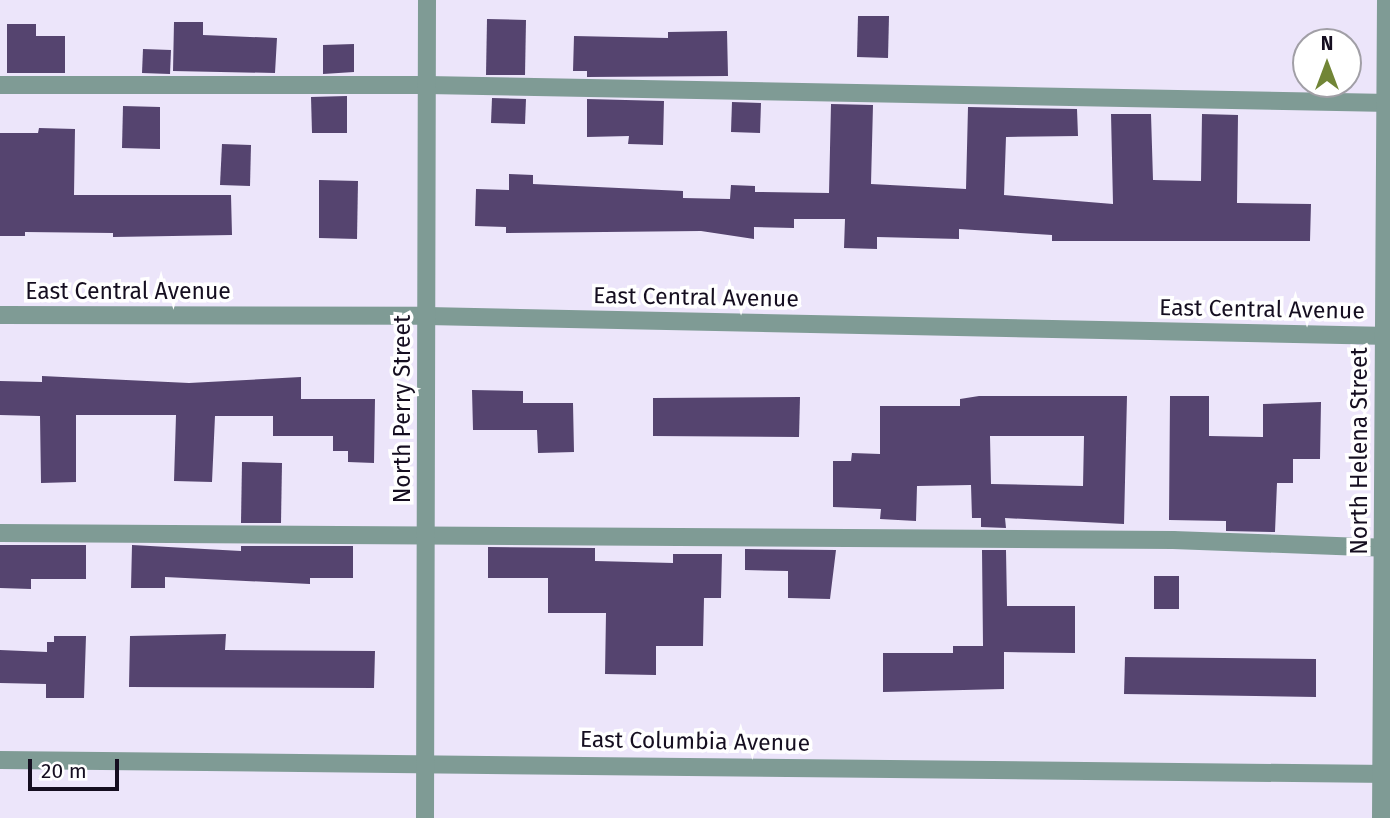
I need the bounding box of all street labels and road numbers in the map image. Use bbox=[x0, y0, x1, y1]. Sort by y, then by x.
street label: East Central Avenue bbox=[25, 277, 231, 305]
street label: East Central Avenue bbox=[593, 281, 799, 313]
street label: East Central Avenue bbox=[1159, 293, 1365, 325]
street label: North Perry Street bbox=[388, 315, 416, 503]
street label: North Helena Street bbox=[1345, 347, 1373, 555]
street label: East Columbia Avenue bbox=[580, 725, 810, 757]

